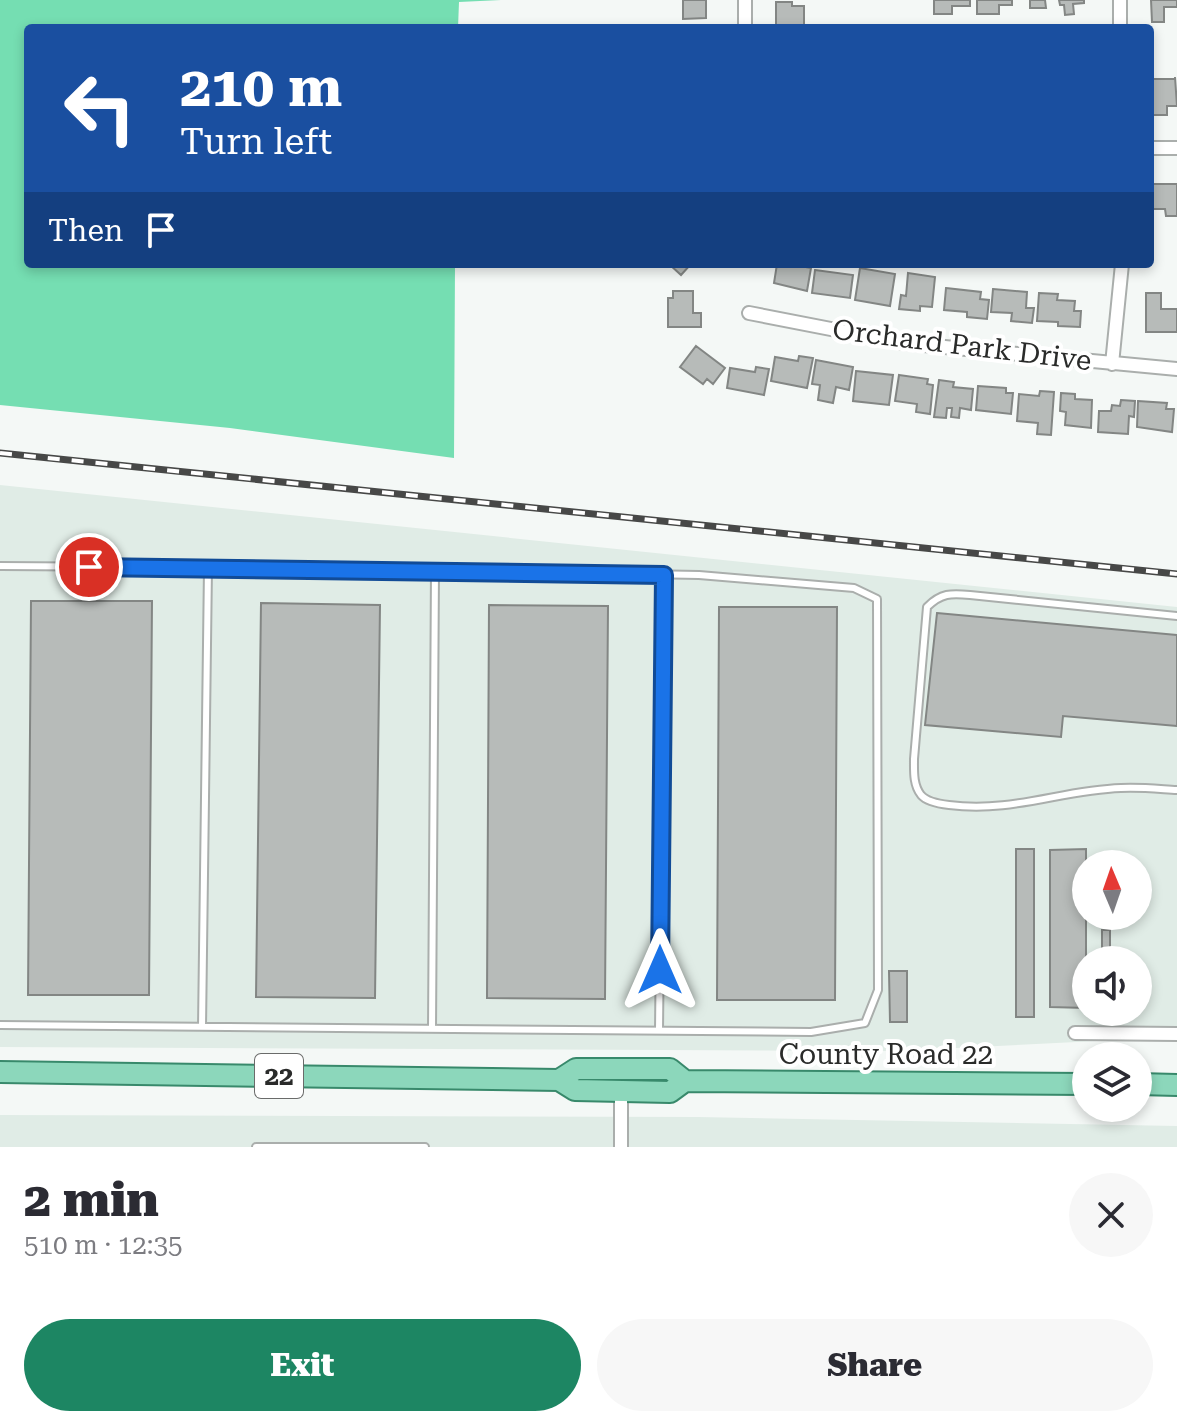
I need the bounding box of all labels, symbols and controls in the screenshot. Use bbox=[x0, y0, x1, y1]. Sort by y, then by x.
text: 210 m bbox=[180, 54, 342, 120]
icon: left bbox=[48, 56, 152, 160]
text: Turn left bbox=[180, 121, 332, 163]
icon: arrive bbox=[139, 208, 183, 252]
text: Then bbox=[48, 213, 123, 248]
street label: Orchard Park Drive bbox=[831, 313, 1093, 377]
pin bbox=[55, 533, 123, 601]
icon: arrive bbox=[67, 545, 111, 589]
north arrow bbox=[1072, 850, 1152, 930]
map controls bbox=[1072, 850, 1152, 1122]
position arrow bbox=[618, 928, 702, 1012]
button: sound bbox=[1072, 946, 1152, 1026]
street label: County Road 22 bbox=[779, 1038, 993, 1071]
button: layers bbox=[1072, 1042, 1152, 1122]
road number: 22 bbox=[255, 1054, 303, 1098]
text: 2 min bbox=[24, 1172, 159, 1228]
button: close bbox=[1069, 1173, 1153, 1257]
text: 510 m · 12:35 bbox=[24, 1230, 183, 1260]
button: Exit bbox=[24, 1319, 581, 1411]
button: Share bbox=[597, 1319, 1153, 1411]

